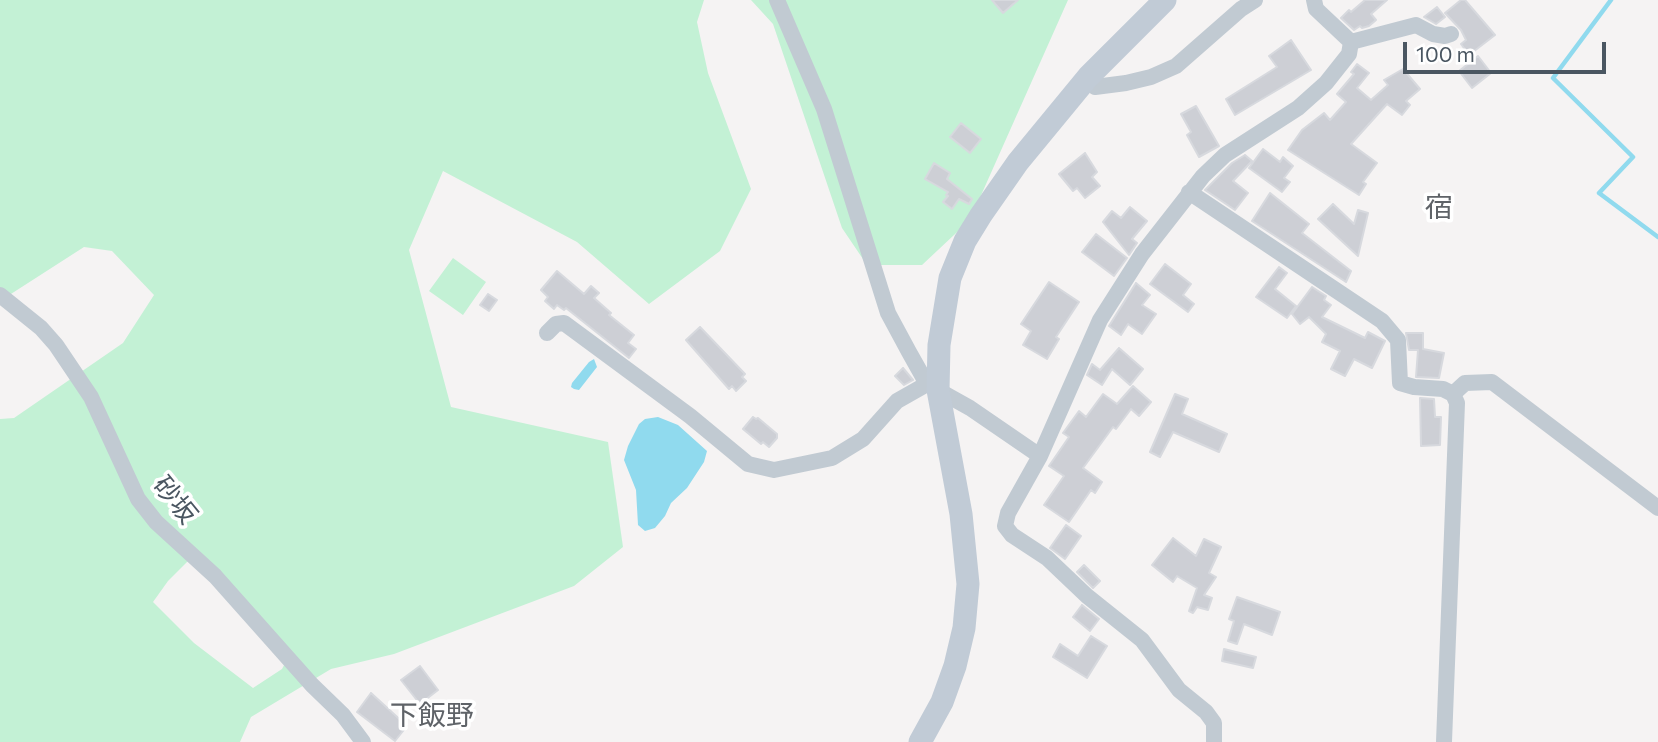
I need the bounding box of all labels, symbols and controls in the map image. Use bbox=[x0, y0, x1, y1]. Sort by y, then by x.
scale bar bbox=[1406, 28, 1609, 72]
text: 100 m bbox=[1416, 41, 1475, 66]
district label: 宿 bbox=[1425, 191, 1453, 225]
street label: 砂坂 bbox=[147, 470, 203, 530]
district label: 下飯野 bbox=[390, 699, 474, 733]

